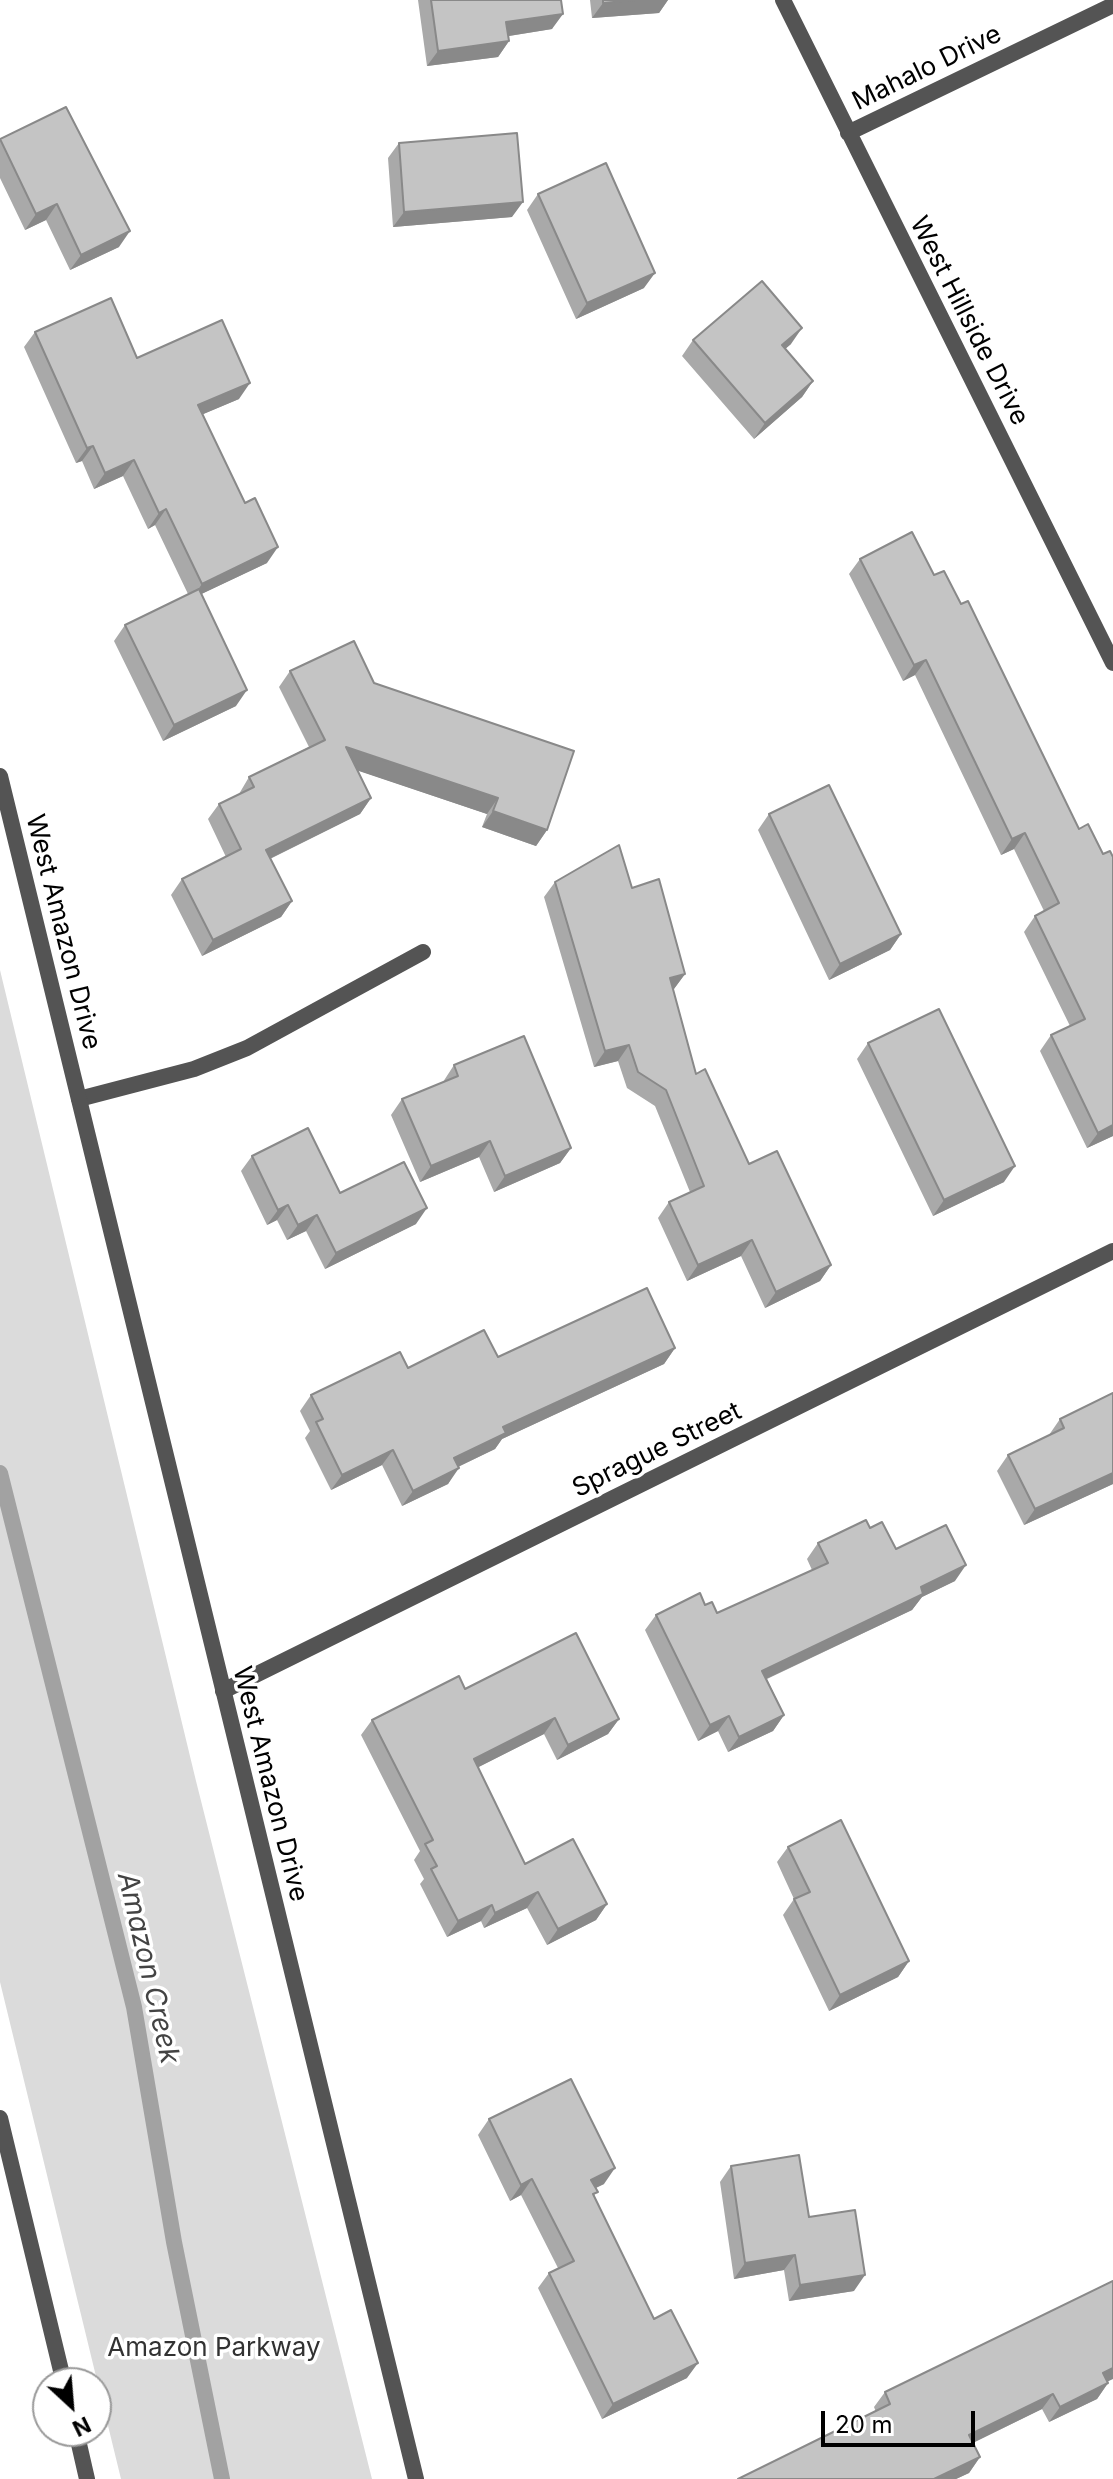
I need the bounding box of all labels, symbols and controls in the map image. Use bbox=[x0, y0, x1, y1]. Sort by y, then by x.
street label: Mahalo Drive bbox=[847, 19, 1007, 117]
street label: West Hillside Drive bbox=[903, 211, 1035, 431]
street label: West Amazon Drive bbox=[19, 811, 107, 1053]
street label: Sprague Street bbox=[567, 1396, 747, 1504]
street label: West Amazon Drive bbox=[226, 1663, 314, 1905]
water label: Amazon Creek bbox=[110, 1869, 186, 2067]
park label: Amazon Parkway bbox=[107, 2332, 321, 2364]
north arrow bbox=[32, 2367, 112, 2447]
scale bar bbox=[825, 2395, 979, 2445]
text: 20 m bbox=[835, 2410, 893, 2439]
text: N bbox=[68, 2411, 95, 2442]

